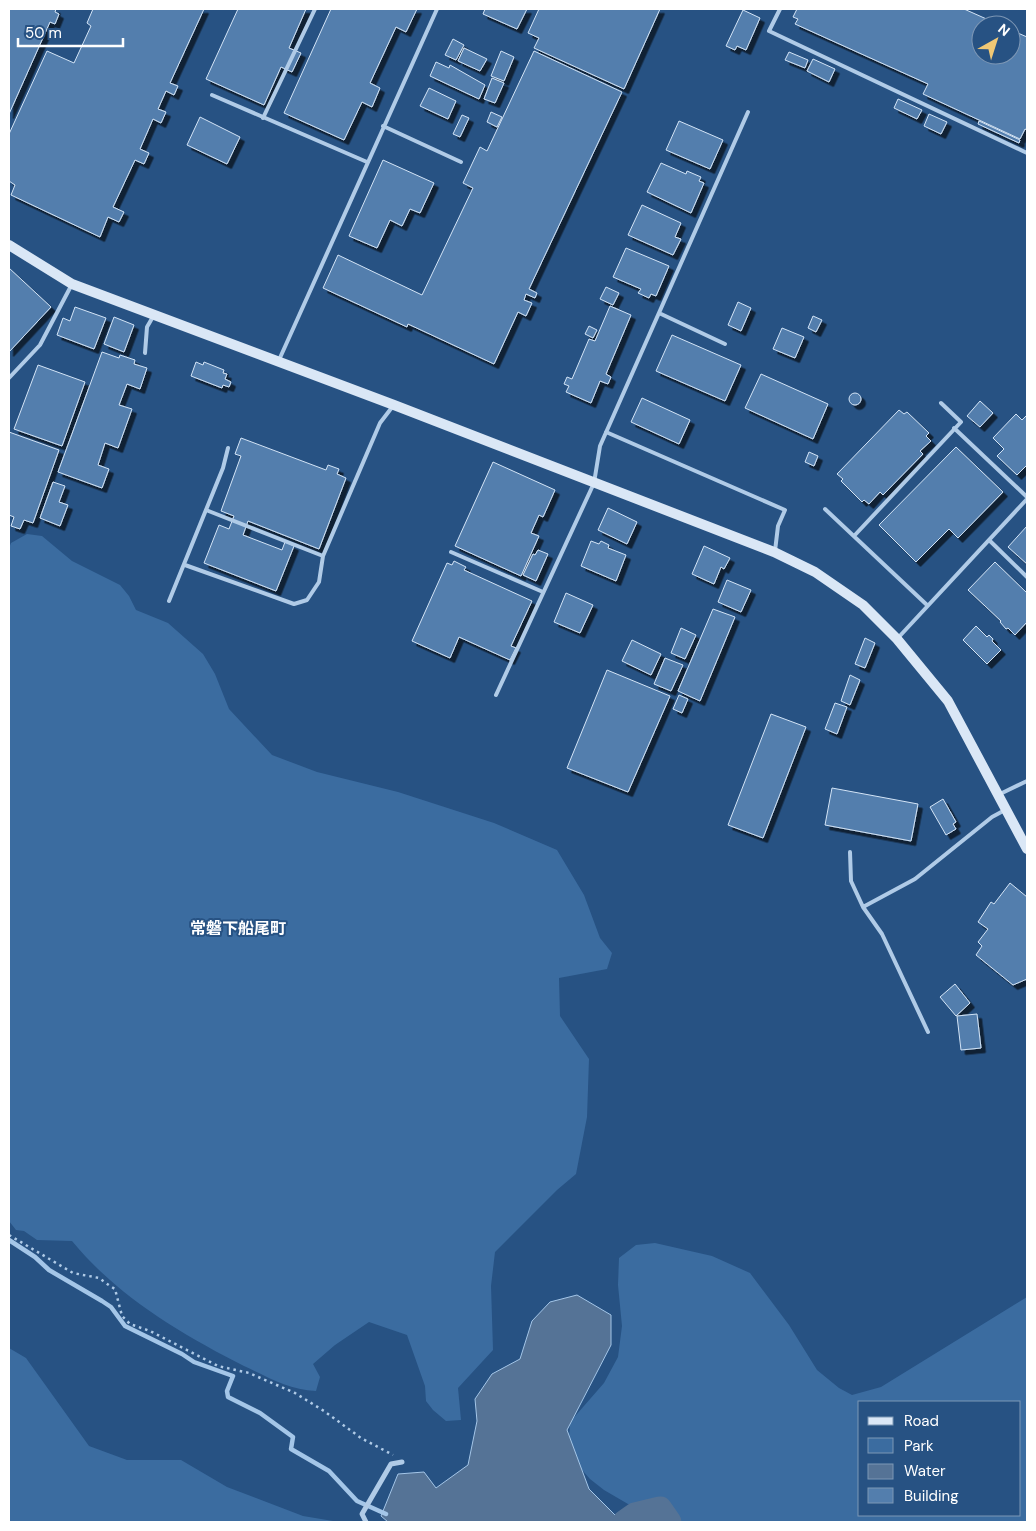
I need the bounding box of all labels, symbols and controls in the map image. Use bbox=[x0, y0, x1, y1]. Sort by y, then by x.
scale bar bbox=[18, 15, 122, 47]
north arrow bbox=[971, 15, 1021, 65]
text: N bbox=[995, 20, 1014, 40]
text: 50 m bbox=[25, 23, 62, 43]
district label: 常磐下船尾町 bbox=[190, 918, 286, 939]
legend bbox=[858, 1401, 1021, 1516]
text: Road bbox=[904, 1411, 939, 1431]
text: Park bbox=[904, 1436, 934, 1456]
text: Water bbox=[904, 1461, 946, 1481]
text: Building bbox=[904, 1486, 959, 1506]

